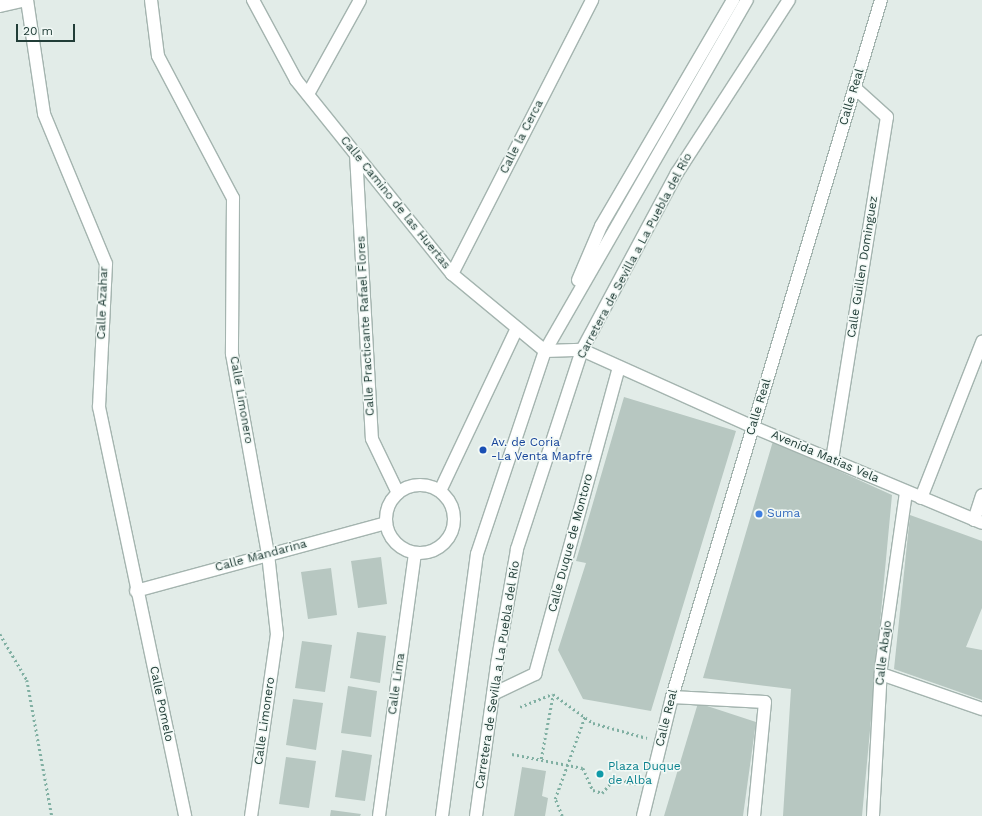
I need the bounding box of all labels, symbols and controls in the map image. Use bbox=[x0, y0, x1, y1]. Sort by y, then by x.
scale bar bbox=[18, 16, 77, 42]
text: 20 m bbox=[23, 24, 53, 38]
street label: Calle Real bbox=[837, 67, 867, 127]
street label: Calle la Cerca bbox=[497, 98, 547, 176]
street label: Calle Camino de las Huertas bbox=[337, 134, 453, 272]
street label: Carretera de Sevilla a La Puebla del Río bbox=[574, 150, 696, 362]
street label: Calle Guillen Dominguez bbox=[845, 195, 881, 339]
street label: Calle Practicante Rafael Flores bbox=[354, 235, 378, 417]
street label: Calle Azahar bbox=[95, 266, 111, 340]
street label: Calle Limonero bbox=[226, 355, 256, 445]
street label: Calle Real bbox=[744, 377, 774, 437]
street label: Avenida Matias Vela bbox=[769, 428, 881, 486]
place label: Av. de Coria -La Venta Mapfre bbox=[491, 436, 593, 464]
marker: Av. de Coria -La Venta Mapfre bbox=[478, 445, 488, 455]
street label: Calle Duque de Montoro bbox=[546, 472, 596, 614]
place label: Suma bbox=[767, 507, 800, 521]
marker: Suma bbox=[754, 509, 764, 519]
street label: Calle Mandarina bbox=[214, 537, 308, 575]
street label: Carretera de Sevilla a La Puebla del Río bbox=[473, 559, 523, 791]
street label: Calle Abajo bbox=[873, 619, 895, 687]
street label: Calle Lima bbox=[386, 652, 408, 716]
street label: Calle Pomelo bbox=[146, 665, 176, 743]
street label: Calle Limonero bbox=[252, 676, 278, 766]
street label: Calle Real bbox=[653, 688, 681, 748]
place label: Plaza Duque de Alba bbox=[608, 760, 681, 788]
marker: Plaza Duque de Alba bbox=[595, 769, 605, 779]

